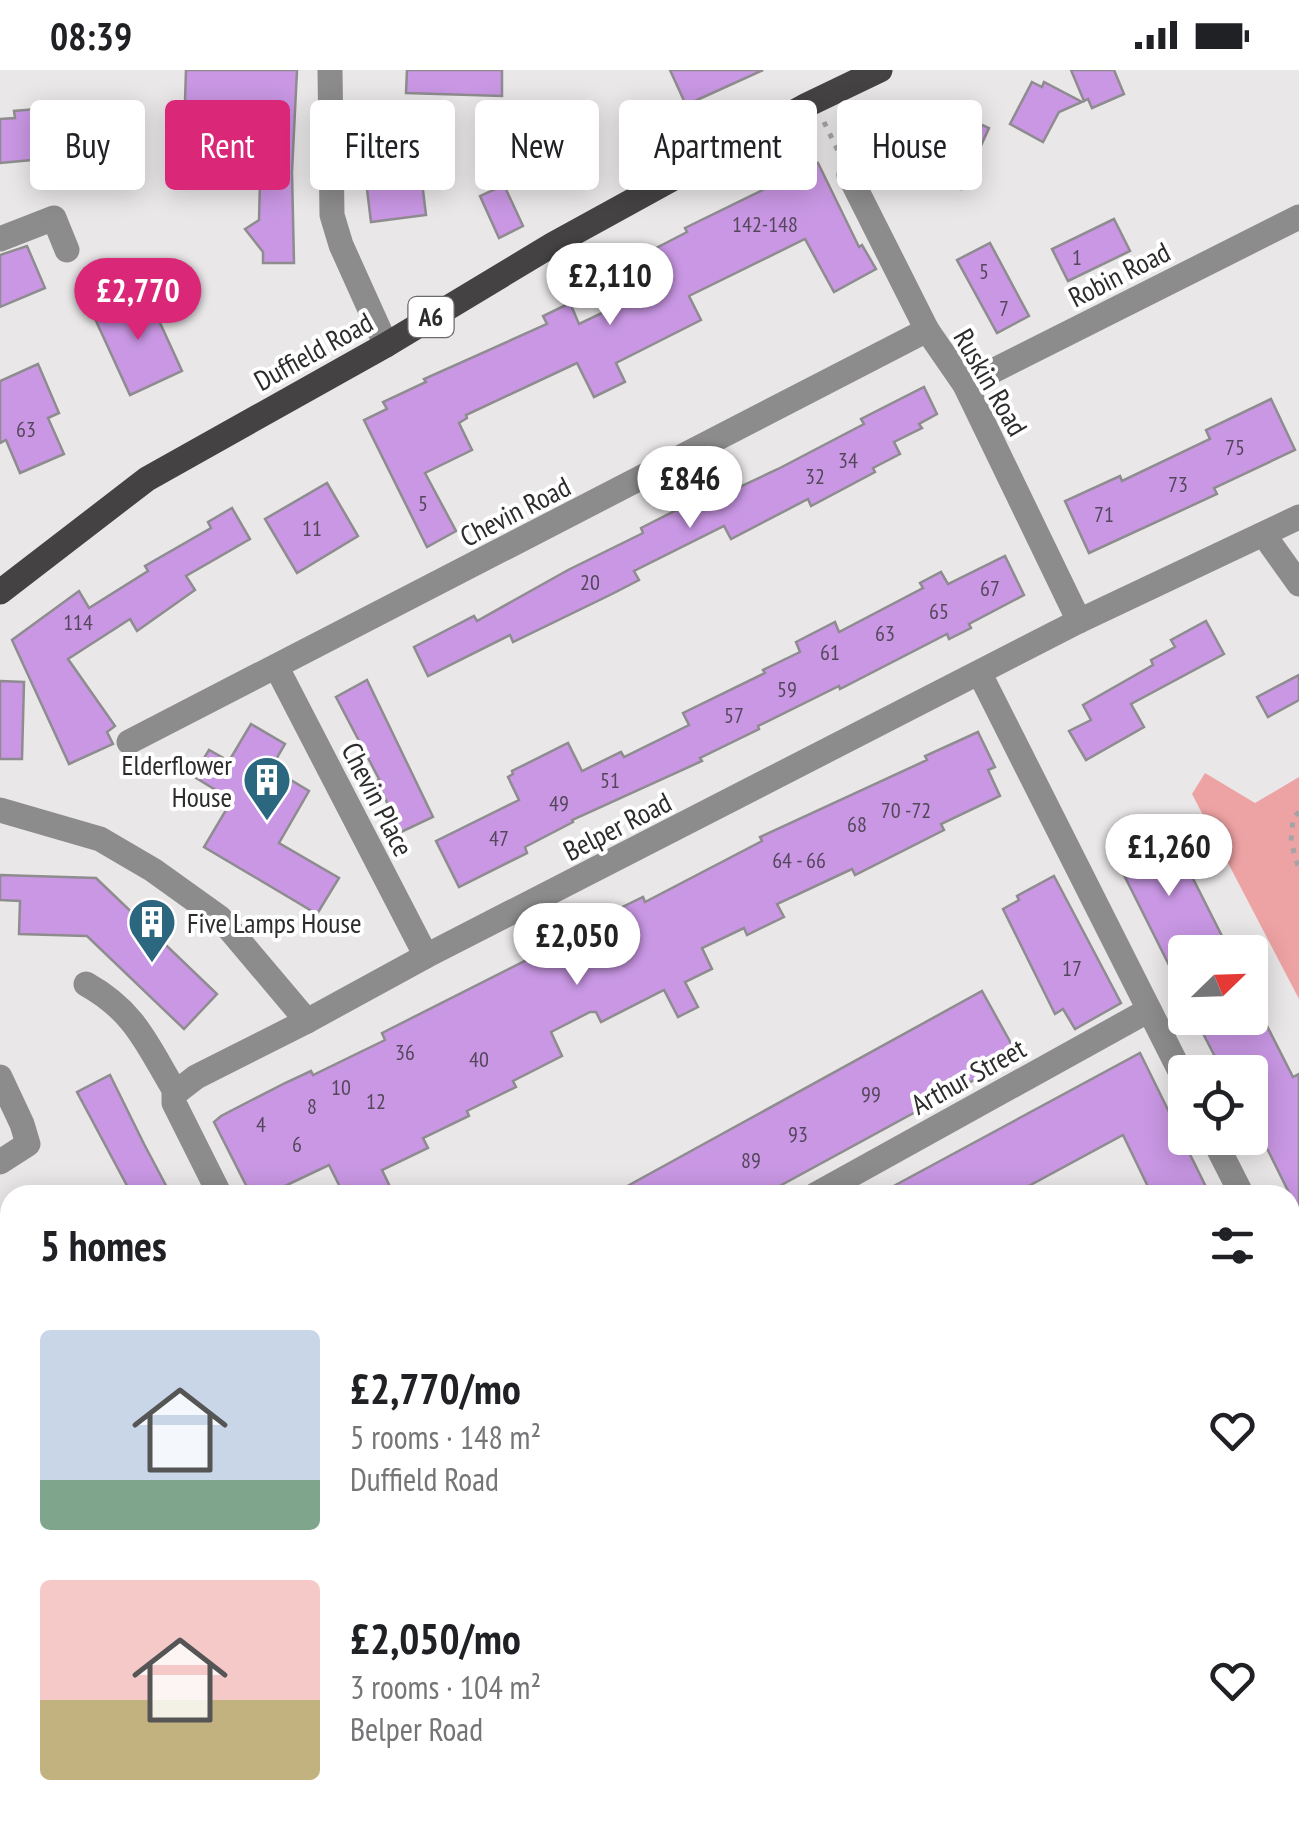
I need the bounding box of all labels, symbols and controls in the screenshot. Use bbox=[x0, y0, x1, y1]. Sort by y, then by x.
text: 08:39 bbox=[50, 11, 132, 60]
chip: Buy bbox=[30, 100, 145, 190]
chip: Rent bbox=[165, 100, 290, 190]
chip: Filters bbox=[310, 100, 455, 190]
chip: New bbox=[475, 100, 599, 190]
chip: Apartment bbox=[619, 100, 817, 190]
chip: House bbox=[837, 100, 982, 190]
house number: 142-148 bbox=[732, 210, 798, 238]
street label: Robin Road bbox=[1062, 233, 1176, 315]
pin: £2,110 bbox=[529, 243, 691, 328]
house number: 1 bbox=[1072, 243, 1082, 271]
text: £2,110 bbox=[568, 254, 652, 296]
house number: 5 bbox=[979, 257, 989, 285]
pin: £2,770 bbox=[57, 258, 219, 343]
text: £2,770 bbox=[96, 269, 180, 311]
house number: 7 bbox=[999, 294, 1009, 322]
road number: A6 bbox=[408, 297, 454, 337]
street label: Duffield Road bbox=[247, 303, 379, 399]
street label: Ruskin Road bbox=[945, 322, 1037, 442]
house number: 63 bbox=[16, 415, 36, 443]
house number: 75 bbox=[1225, 433, 1245, 461]
pin: £846 bbox=[631, 446, 749, 531]
house number: 34 bbox=[838, 446, 858, 474]
text: £846 bbox=[659, 457, 721, 499]
house number: 32 bbox=[805, 462, 825, 490]
street label: Chevin Road bbox=[454, 467, 576, 555]
house number: 73 bbox=[1168, 470, 1188, 498]
house number: 5 bbox=[418, 489, 428, 517]
house number: 71 bbox=[1094, 500, 1114, 528]
house number: 11 bbox=[302, 514, 322, 542]
house number: 20 bbox=[580, 568, 600, 596]
house number: 67 bbox=[980, 574, 1000, 602]
house number: 65 bbox=[929, 597, 949, 625]
house number: 114 bbox=[63, 608, 93, 636]
house number: 63 bbox=[875, 619, 895, 647]
house number: 61 bbox=[820, 638, 840, 666]
house number: 59 bbox=[777, 675, 797, 703]
house number: 57 bbox=[724, 701, 744, 729]
street label: Chevin Place bbox=[334, 736, 422, 862]
place label: Elderflower House bbox=[122, 746, 232, 815]
building icon: Elderflower House bbox=[241, 754, 293, 822]
house number: 51 bbox=[600, 766, 620, 794]
street label: Belper Road bbox=[557, 783, 677, 869]
house number: 49 bbox=[549, 789, 569, 817]
house number: 70 -72 bbox=[881, 796, 931, 824]
house number: 68 bbox=[847, 810, 867, 838]
pin: £1,260 bbox=[1088, 814, 1250, 899]
house number: 47 bbox=[489, 824, 509, 852]
text: £1,260 bbox=[1127, 825, 1211, 867]
house number: 64 - 66 bbox=[772, 846, 826, 874]
building icon: Five Lamps House bbox=[126, 896, 178, 964]
pin: £2,050 bbox=[496, 903, 658, 988]
place label: Five Lamps House bbox=[187, 904, 362, 941]
text: £2,050 bbox=[535, 914, 619, 956]
north arrow bbox=[1168, 935, 1268, 1035]
map controls bbox=[1168, 935, 1268, 1155]
house number: 17 bbox=[1062, 954, 1082, 982]
street label: Arthur Street bbox=[904, 1029, 1032, 1123]
house number: 36 bbox=[395, 1038, 415, 1066]
house number: 40 bbox=[469, 1045, 489, 1073]
button: locate bbox=[1168, 1055, 1268, 1155]
house number: 10 bbox=[331, 1073, 351, 1101]
house number: 99 bbox=[861, 1080, 881, 1108]
house number: 12 bbox=[366, 1087, 386, 1115]
house number: 8 bbox=[307, 1092, 317, 1120]
house number: 4 bbox=[256, 1110, 266, 1138]
house number: 93 bbox=[788, 1120, 808, 1148]
house number: 6 bbox=[292, 1130, 302, 1158]
house number: 89 bbox=[741, 1146, 761, 1174]
text: 5 homes bbox=[40, 1218, 167, 1273]
icon: filters bbox=[1205, 1218, 1260, 1273]
text: £2,770/mo bbox=[350, 1361, 521, 1416]
icon: home bbox=[120, 1370, 240, 1490]
icon: heart bbox=[1205, 1403, 1260, 1458]
text: 5 rooms · 148 m² bbox=[350, 1416, 541, 1458]
text: Duffield Road bbox=[350, 1458, 499, 1500]
text: £2,050/mo bbox=[350, 1611, 521, 1666]
icon: home bbox=[120, 1620, 240, 1740]
icon: heart bbox=[1205, 1653, 1260, 1708]
text: 3 rooms · 104 m² bbox=[350, 1666, 541, 1708]
text: Belper Road bbox=[350, 1708, 483, 1750]

